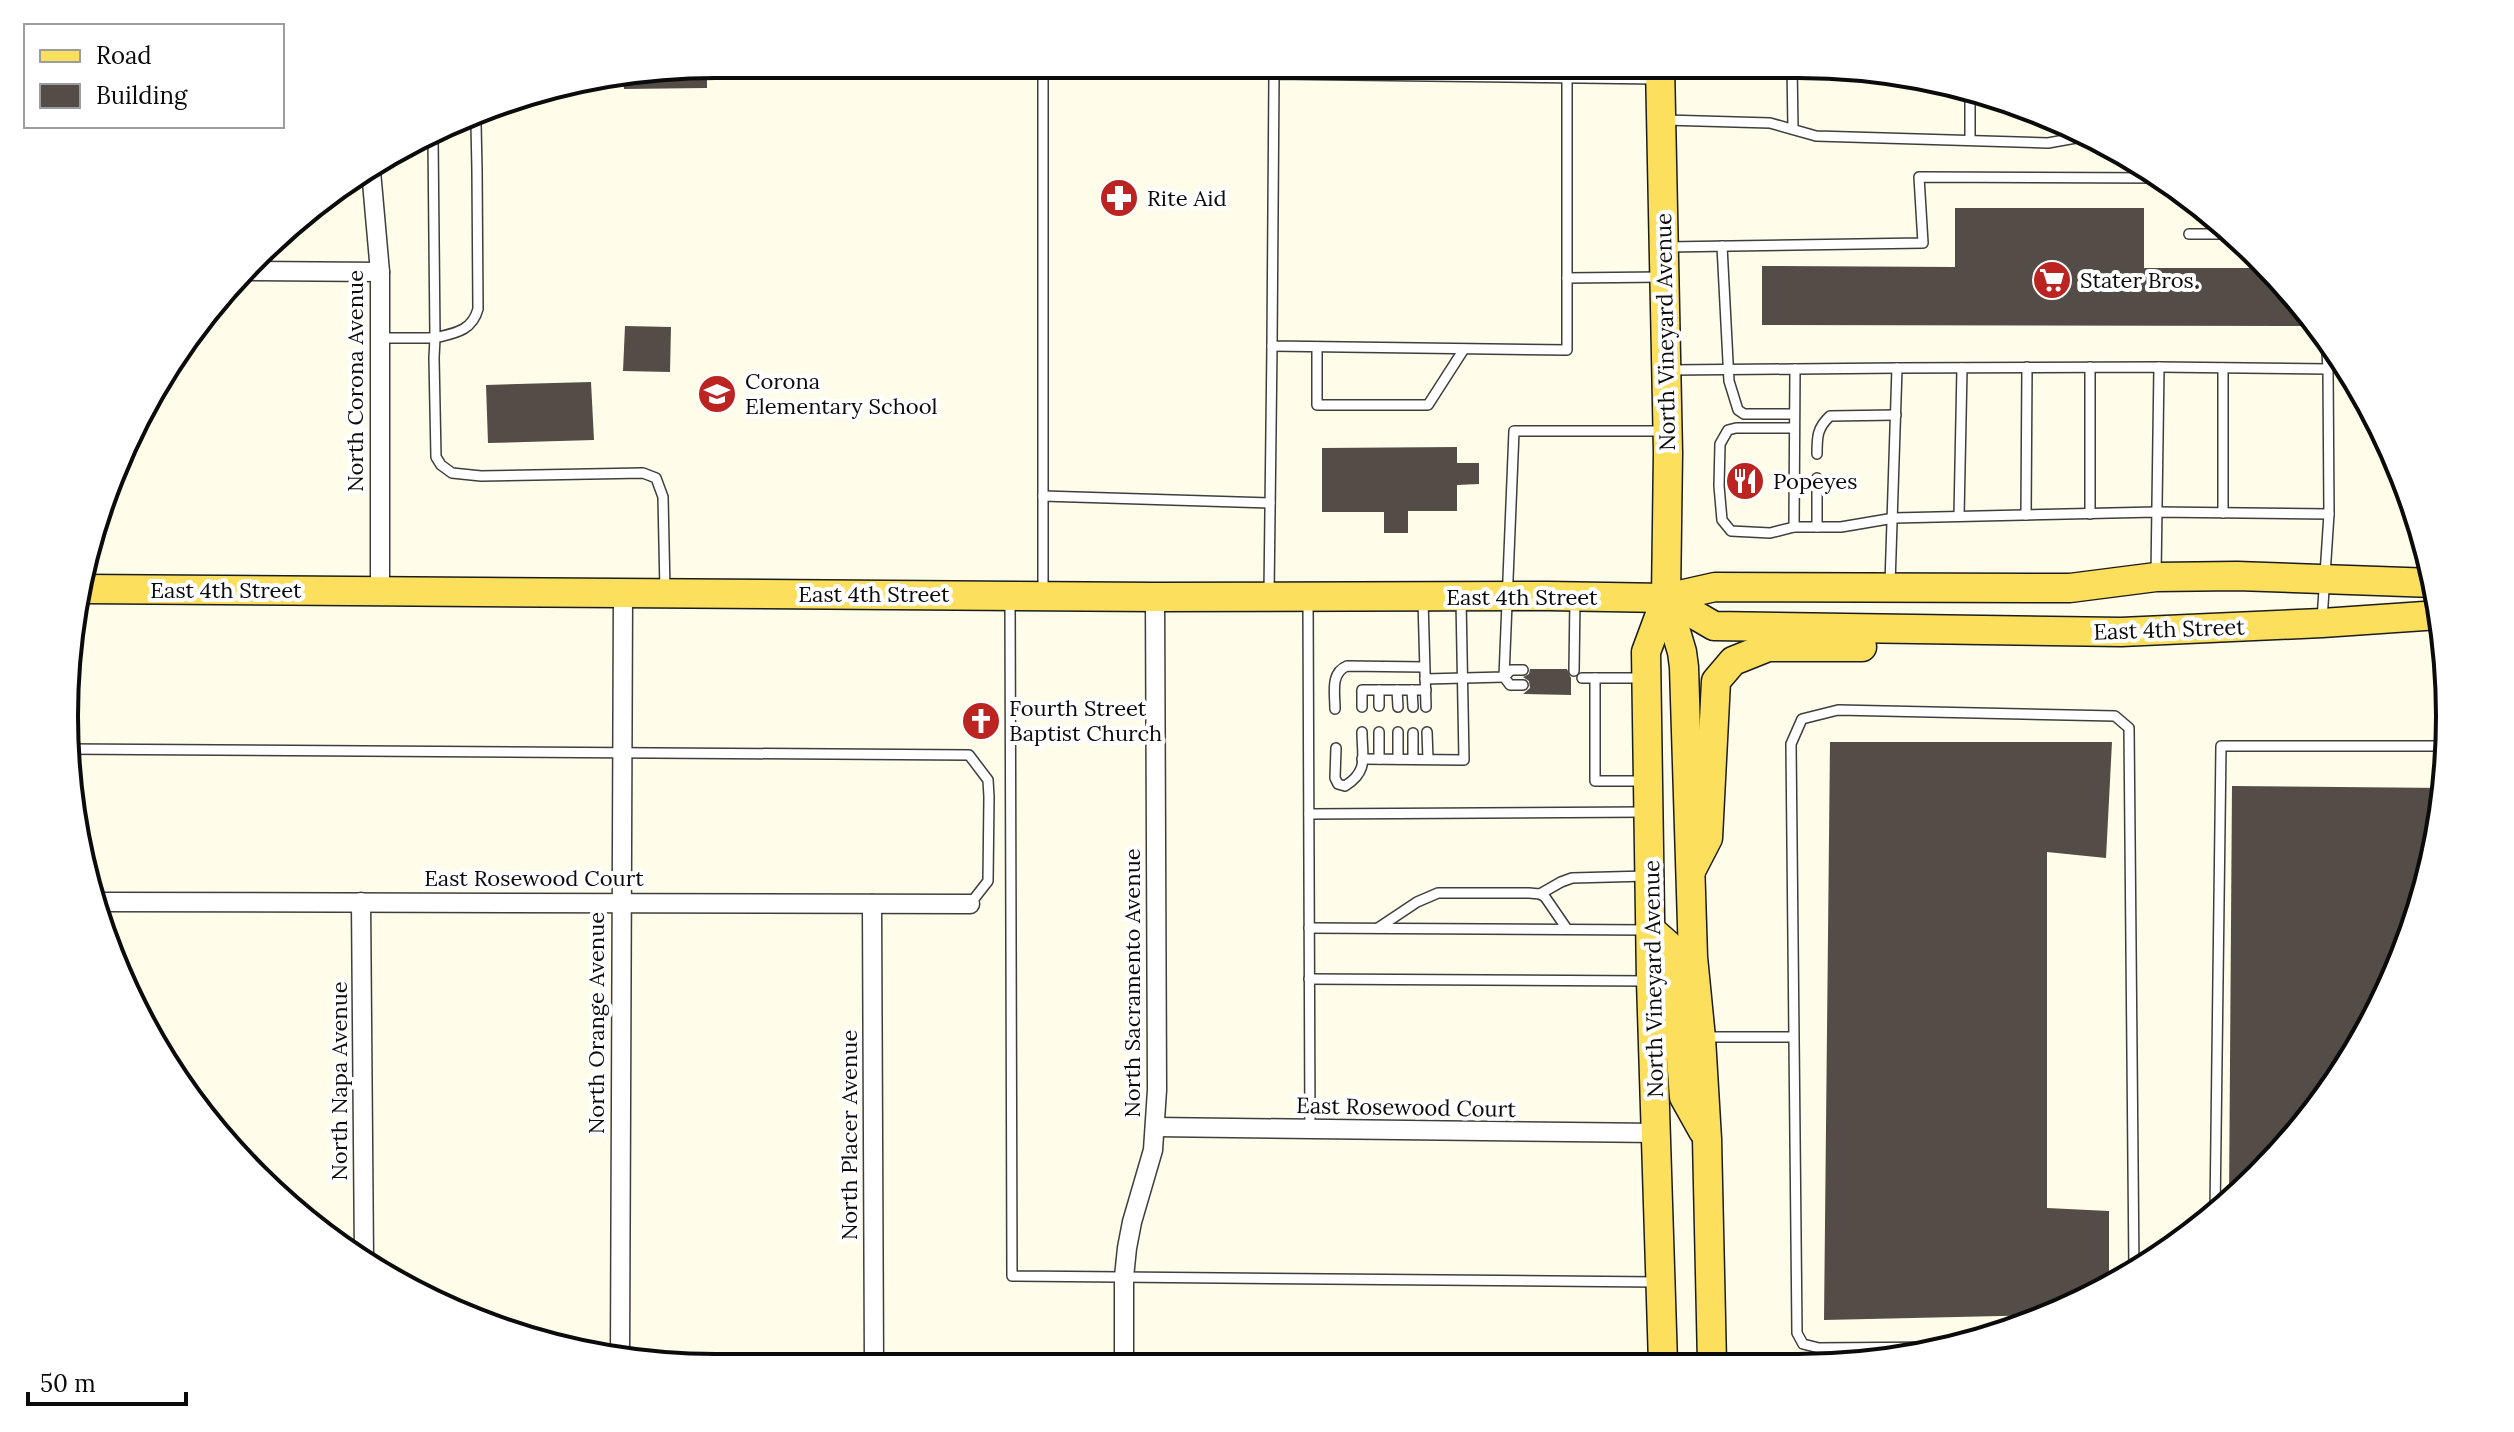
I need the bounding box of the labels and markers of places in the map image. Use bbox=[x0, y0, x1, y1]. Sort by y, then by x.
pharmacy icon: Rite Aid bbox=[1098, 177, 1140, 219]
place label: Rite Aid bbox=[1147, 184, 1227, 212]
supermarket icon: Stater Bros. bbox=[2031, 259, 2073, 301]
place label: Stater Bros. bbox=[2080, 266, 2199, 294]
place label: Corona Elementary School bbox=[745, 367, 938, 420]
school or university icon: Corona Elementary School bbox=[696, 373, 738, 415]
restaurant icon: Popeyes bbox=[1724, 460, 1766, 502]
place label: Popeyes bbox=[1773, 467, 1857, 495]
place label: Fourth Street Baptist Church bbox=[1009, 694, 1162, 747]
church icon: Fourth Street Baptist Church bbox=[960, 700, 1002, 742]

